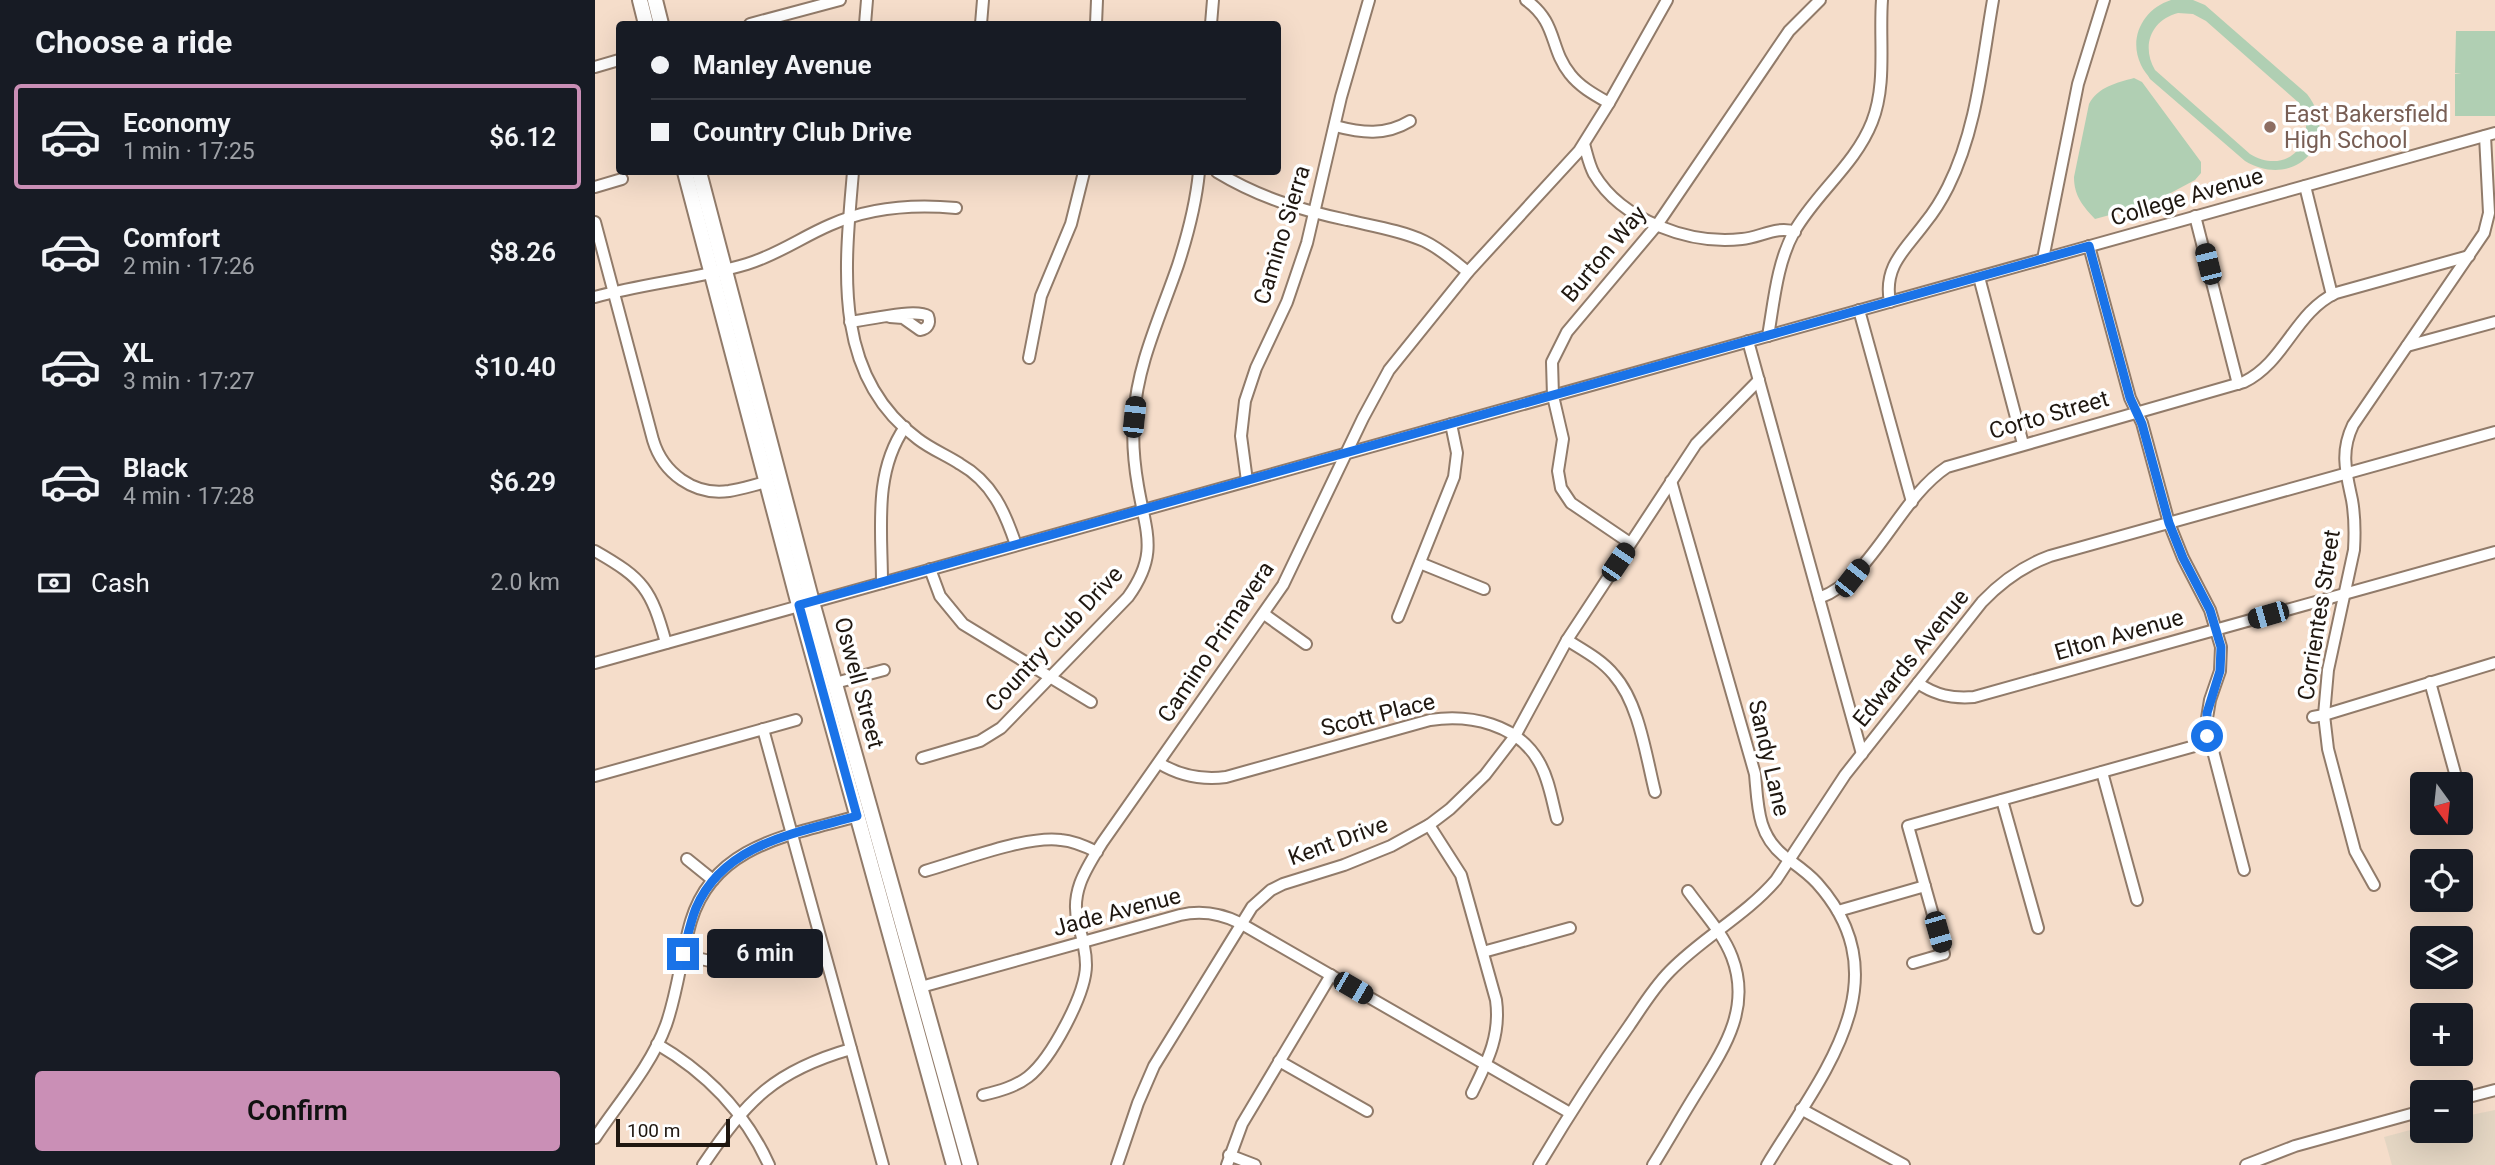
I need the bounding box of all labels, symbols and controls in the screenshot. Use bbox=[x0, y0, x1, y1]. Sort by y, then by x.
text: Choose a ride bbox=[35, 23, 232, 61]
text: Manley Avenue bbox=[693, 50, 872, 80]
place label: East Bakersfield High School bbox=[2284, 101, 2448, 154]
icon: car bbox=[39, 105, 102, 168]
text: Economy bbox=[123, 108, 230, 138]
text: Country Club Drive bbox=[693, 117, 912, 147]
marker: East Bakersfield High School bbox=[2262, 119, 2278, 135]
text: $6.12 bbox=[489, 122, 556, 152]
text: 1 min · 17:25 bbox=[123, 138, 255, 165]
street label: Camino Sierra bbox=[1248, 162, 1316, 308]
street label: College Avenue bbox=[2108, 162, 2266, 232]
street label: Burton Way bbox=[1556, 200, 1652, 308]
icon: car bbox=[39, 220, 102, 283]
text: Comfort bbox=[123, 223, 220, 253]
text: $8.26 bbox=[489, 237, 556, 267]
car bbox=[2193, 241, 2224, 287]
text: 2 min · 17:26 bbox=[123, 253, 255, 280]
icon: car bbox=[39, 335, 102, 398]
text: XL bbox=[123, 338, 154, 368]
text: $10.40 bbox=[474, 352, 556, 382]
text: 3 min · 17:27 bbox=[123, 368, 255, 395]
street label: Corto Street bbox=[1986, 385, 2112, 445]
car bbox=[1122, 395, 1147, 439]
icon: car bbox=[39, 450, 102, 513]
text: Black bbox=[123, 453, 188, 483]
text: $6.29 bbox=[489, 467, 556, 497]
text: 4 min · 17:28 bbox=[123, 483, 255, 510]
street label: Corrientes Street bbox=[2292, 528, 2346, 702]
car bbox=[1598, 539, 1639, 585]
car bbox=[1831, 555, 1874, 601]
street label: Camino Primavera bbox=[1152, 556, 1280, 728]
street label: Country Club Drive bbox=[980, 561, 1128, 717]
icon: cash bbox=[35, 564, 73, 602]
text: Cash bbox=[91, 568, 150, 598]
text: 2.0 km bbox=[491, 569, 560, 596]
street label: Edwards Avenue bbox=[1847, 584, 1975, 732]
car bbox=[2245, 599, 2292, 631]
street label: Elton Avenue bbox=[2051, 604, 2187, 666]
street label: Oswell Street bbox=[829, 614, 889, 752]
street label: Scott Place bbox=[1318, 688, 1438, 742]
street label: Sandy Lane bbox=[1743, 697, 1795, 819]
route start bbox=[2191, 720, 2223, 752]
north arrow bbox=[2410, 772, 2473, 835]
map controls bbox=[2410, 772, 2473, 1143]
street label: Kent Drive bbox=[1285, 811, 1391, 871]
button: locate bbox=[2410, 849, 2473, 912]
street label: Jade Avenue bbox=[1050, 882, 1184, 942]
car bbox=[1923, 909, 1954, 955]
button: layers bbox=[2410, 926, 2473, 989]
callout: 6 min bbox=[707, 930, 823, 978]
route end bbox=[667, 938, 699, 970]
text: 6 min bbox=[736, 940, 794, 967]
car bbox=[1330, 968, 1377, 1008]
button: + bbox=[2410, 1003, 2473, 1066]
button: Confirm bbox=[35, 1071, 560, 1151]
button: − bbox=[2410, 1080, 2473, 1143]
scale bar bbox=[616, 1116, 730, 1148]
text: 100 m bbox=[627, 1119, 680, 1142]

